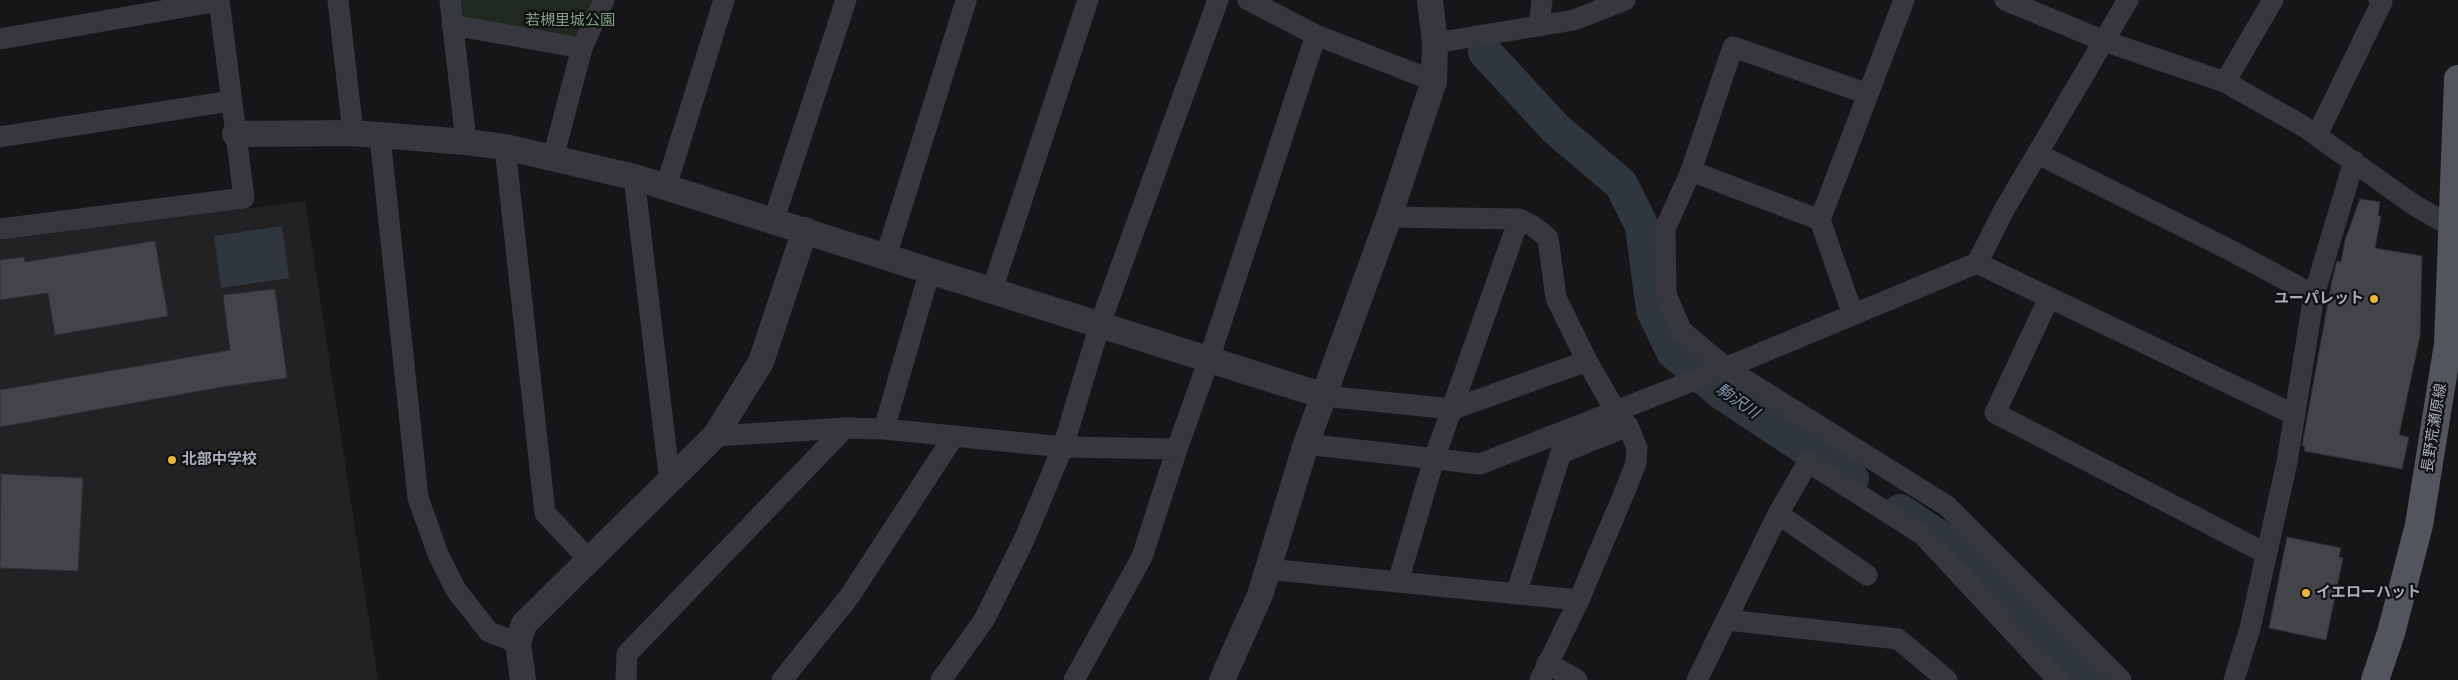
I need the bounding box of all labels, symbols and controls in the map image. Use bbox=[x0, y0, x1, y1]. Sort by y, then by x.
park label: 若槻里城公園 bbox=[525, 12, 615, 30]
place label: ユーパレット bbox=[2274, 290, 2364, 308]
marker: ユーパレット bbox=[2368, 293, 2380, 305]
water label: 駒沢川 bbox=[1712, 380, 1762, 424]
street label: 長野荒瀬原線 bbox=[2419, 382, 2451, 474]
place label: 北部中学校 bbox=[182, 451, 257, 469]
marker: 北部中学校 bbox=[166, 454, 178, 466]
place label: イエローハット bbox=[2316, 584, 2421, 602]
marker: イエローハット bbox=[2300, 587, 2312, 599]

